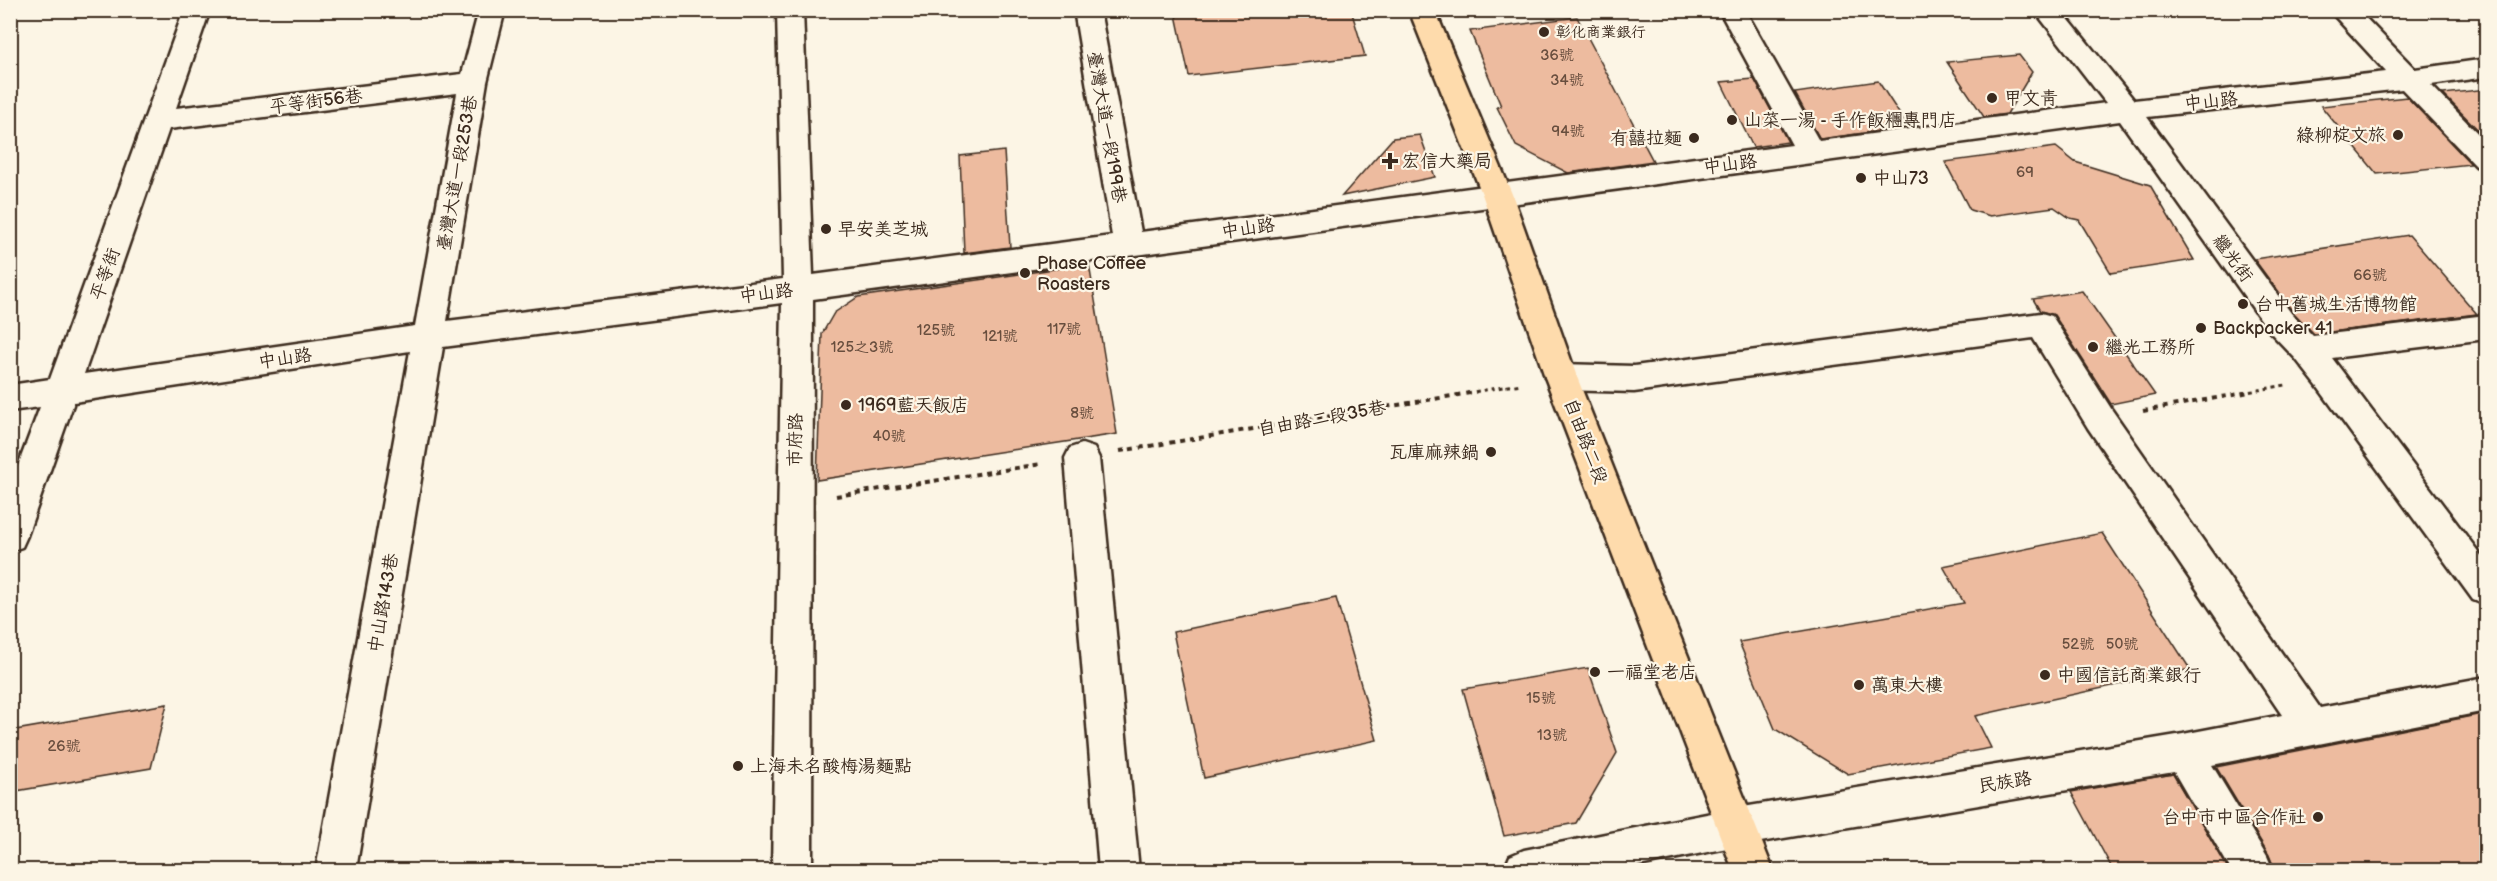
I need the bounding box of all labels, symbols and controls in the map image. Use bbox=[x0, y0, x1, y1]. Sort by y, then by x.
place label: 彰化商業銀行 bbox=[1556, 23, 1646, 42]
marker: 彰化商業銀行 bbox=[1537, 25, 1551, 39]
house number: 36號 bbox=[1540, 46, 1574, 65]
street label: 臺灣大道一段199巷 bbox=[1083, 50, 1130, 205]
house number: 34號 bbox=[1550, 71, 1584, 90]
street label: 平等街56巷 bbox=[268, 85, 364, 118]
place label: 甲文青 bbox=[2004, 88, 2058, 109]
street label: 中山路 bbox=[2183, 88, 2239, 115]
marker: 甲文青 bbox=[1985, 91, 1999, 105]
street label: 臺灣大道一段253巷 bbox=[433, 93, 482, 253]
place label: 山菜一湯 - 手作飯糰專門店 bbox=[1744, 110, 1957, 131]
marker: 山菜一湯 - 手作飯糰專門店 bbox=[1725, 113, 1739, 127]
house number: 94號 bbox=[1552, 122, 1584, 141]
place label: 綠柳椗文旅 bbox=[2296, 125, 2386, 146]
place label: 有囍拉麵 bbox=[1610, 128, 1682, 149]
marker: 綠柳椗文旅 bbox=[2391, 128, 2405, 142]
marker: 有囍拉麵 bbox=[1687, 131, 1701, 145]
place label: 宏信大藥局 bbox=[1402, 151, 1492, 172]
street label: 中山路 bbox=[1702, 151, 1758, 178]
marker: 宏信大藥局 bbox=[1383, 154, 1397, 168]
house number: 69 bbox=[2016, 163, 2034, 182]
place label: 中山73 bbox=[1873, 168, 1929, 189]
marker: 中山73 bbox=[1854, 171, 1868, 185]
street label: 中山路 bbox=[1220, 214, 1276, 243]
place label: 早安美芝城 bbox=[838, 219, 928, 240]
marker: 早安美芝城 bbox=[819, 222, 833, 236]
street label: 繼光街 bbox=[2208, 230, 2257, 286]
street label: 平等街 bbox=[86, 245, 125, 303]
place label: Phase Coffee Roasters bbox=[1037, 253, 1147, 295]
marker: Phase Coffee Roasters bbox=[1018, 266, 1032, 280]
house number: 66號 bbox=[2353, 266, 2387, 285]
street label: 中山路 bbox=[738, 280, 794, 307]
place label: 台中舊城生活博物館 bbox=[2255, 294, 2417, 315]
marker: 台中舊城生活博物館 bbox=[2236, 297, 2250, 311]
place label: Backpacker 41 bbox=[2213, 318, 2333, 339]
house number: 117號 bbox=[1047, 320, 1081, 339]
house number: 125號 bbox=[917, 321, 955, 340]
marker: Backpacker 41 bbox=[2194, 321, 2208, 335]
house number: 121號 bbox=[982, 327, 1018, 346]
place label: 繼光工務所 bbox=[2105, 337, 2195, 358]
house number: 125之3號 bbox=[831, 338, 893, 357]
marker: 繼光工務所 bbox=[2086, 340, 2100, 354]
street label: 中山路 bbox=[257, 344, 313, 373]
place label: 1969藍天飯店 bbox=[858, 395, 969, 416]
street label: 自由路二段 bbox=[1560, 395, 1611, 487]
street label: 自由路二段35巷 bbox=[1257, 397, 1388, 440]
marker: 1969藍天飯店 bbox=[839, 398, 853, 412]
house number: 8號 bbox=[1070, 404, 1094, 423]
street label: 市府路 bbox=[785, 413, 806, 467]
house number: 40號 bbox=[873, 427, 905, 446]
place label: 瓦庫麻辣鍋 bbox=[1389, 442, 1479, 463]
marker: 瓦庫麻辣鍋 bbox=[1484, 445, 1498, 459]
street label: 中山路143巷 bbox=[364, 552, 403, 655]
house number: 52號 bbox=[2062, 635, 2094, 654]
house number: 50號 bbox=[2106, 635, 2138, 654]
place label: 一福堂老店 bbox=[1607, 662, 1697, 683]
marker: 一福堂老店 bbox=[1588, 665, 1602, 679]
place label: 中國信託商業銀行 bbox=[2057, 665, 2201, 686]
marker: 中國信託商業銀行 bbox=[2038, 668, 2052, 682]
place label: 萬東大樓 bbox=[1871, 675, 1943, 696]
marker: 萬東大樓 bbox=[1852, 678, 1866, 692]
house number: 15號 bbox=[1526, 689, 1556, 708]
house number: 13號 bbox=[1537, 726, 1567, 745]
house number: 26號 bbox=[47, 737, 81, 756]
place label: 上海未名酸梅湯麵點 bbox=[750, 756, 912, 777]
marker: 上海未名酸梅湯麵點 bbox=[731, 759, 745, 773]
street label: 民族路 bbox=[1977, 768, 2033, 797]
place label: 台中市中區合作社 bbox=[2162, 807, 2306, 828]
marker: 台中市中區合作社 bbox=[2311, 810, 2325, 824]

